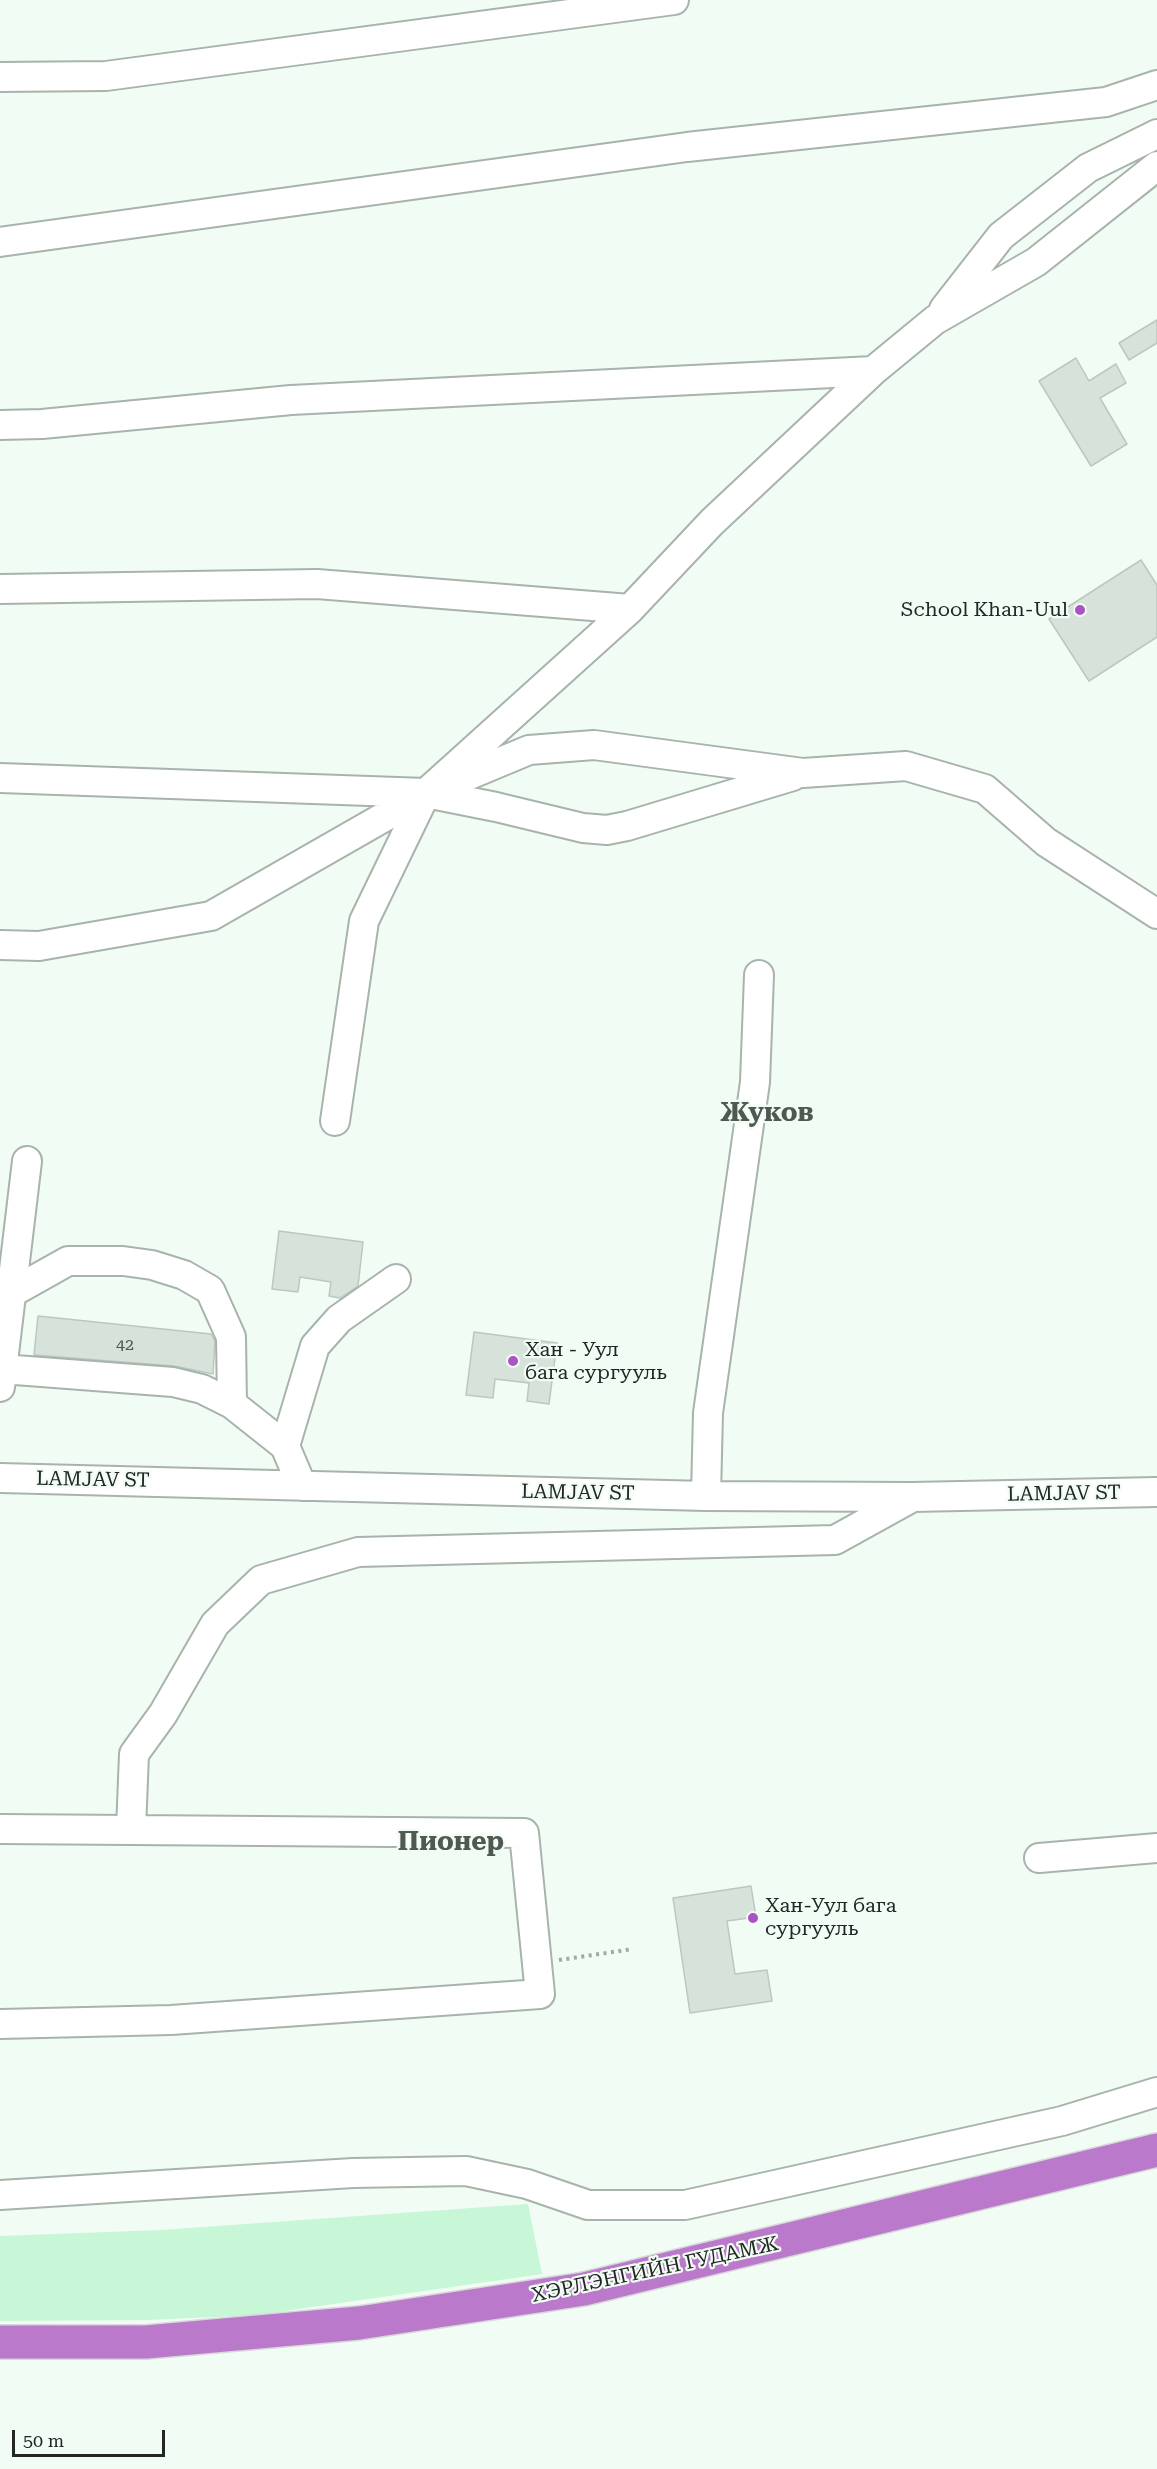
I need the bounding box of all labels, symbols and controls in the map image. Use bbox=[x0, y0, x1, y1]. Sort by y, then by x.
place label: School Khan-Uul bbox=[901, 598, 1068, 622]
marker: School Khan-Uul bbox=[1073, 603, 1087, 617]
district label: Жуков bbox=[720, 1097, 814, 1129]
house number: 42 bbox=[116, 1335, 134, 1355]
place label: Хан - Уул бага сургууль bbox=[525, 1338, 667, 1385]
marker: Хан - Уул бага сургууль bbox=[506, 1354, 520, 1368]
street label: LAMJAV ST bbox=[36, 1467, 150, 1493]
street label: LAMJAV ST bbox=[521, 1480, 635, 1506]
street label: LAMJAV ST bbox=[1007, 1481, 1121, 1507]
district label: Пионер bbox=[398, 1826, 504, 1858]
place label: Хан-Уул бага сургууль bbox=[765, 1894, 896, 1941]
marker: Хан-Уул бага сургууль bbox=[746, 1911, 760, 1925]
street label: ХЭРЛЭНГИЙН ГУДАМЖ bbox=[529, 2232, 781, 2308]
scale bar bbox=[15, 2418, 168, 2456]
text: 50 m bbox=[23, 2430, 64, 2451]

